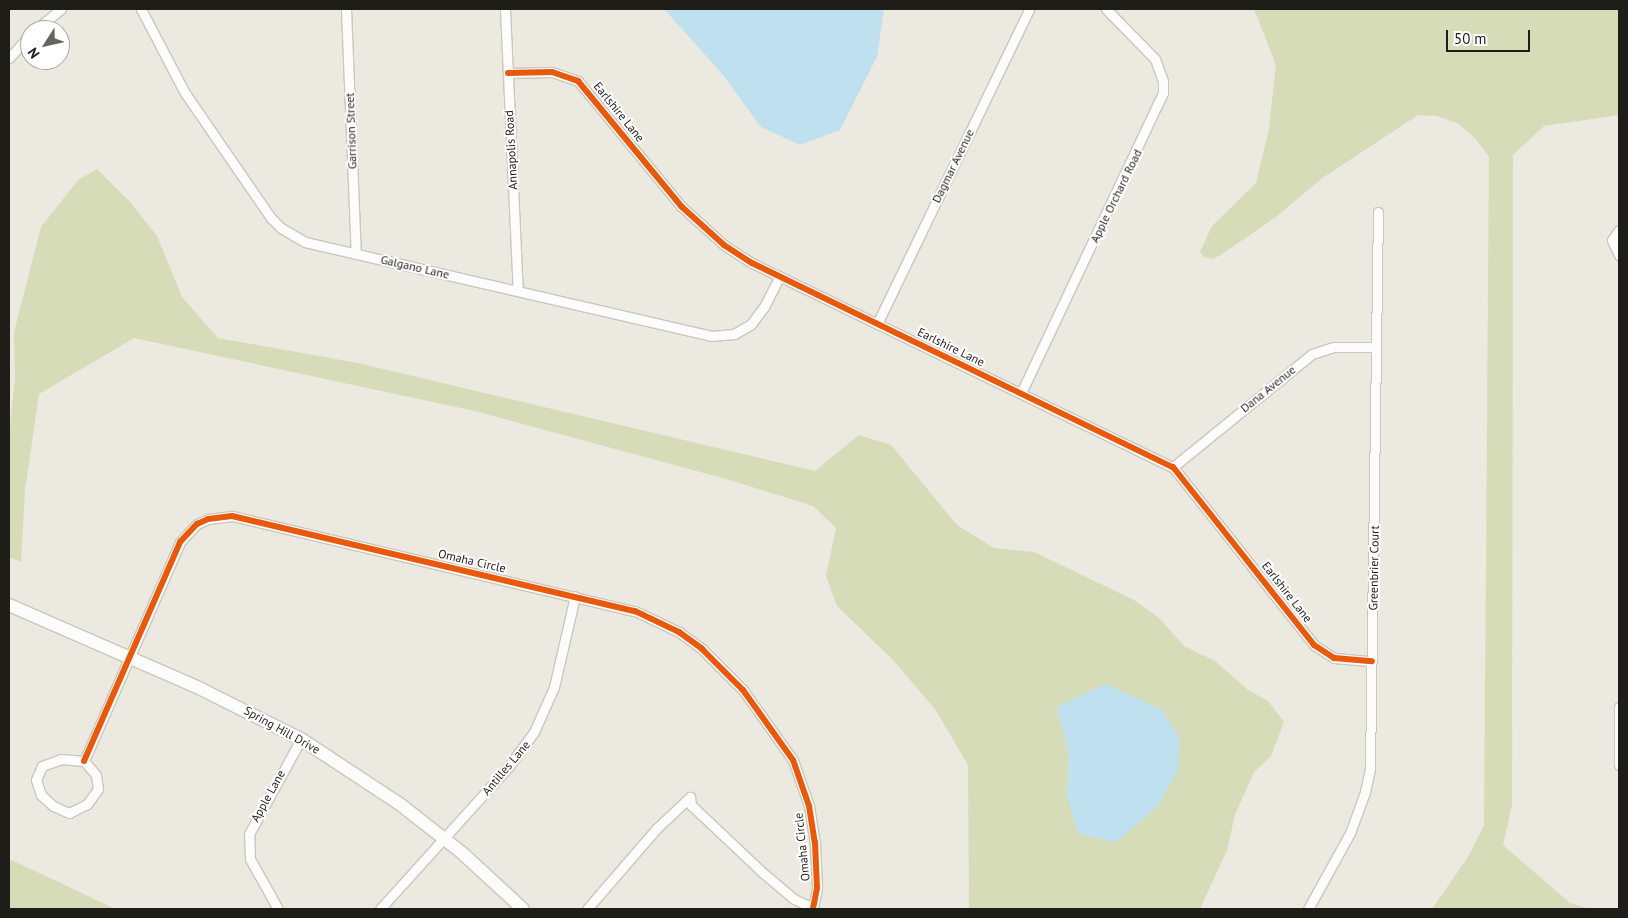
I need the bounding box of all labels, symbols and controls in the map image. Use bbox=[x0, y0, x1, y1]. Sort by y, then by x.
north arrow bbox=[20, 20, 70, 70]
scale bar bbox=[1448, 20, 1532, 52]
text: 50 m bbox=[1454, 29, 1487, 48]
text: N bbox=[24, 44, 44, 62]
street label: Earlshire Lane bbox=[591, 79, 647, 145]
street label: Garrison Street bbox=[342, 92, 360, 170]
street label: Annapolis Road bbox=[502, 110, 520, 190]
street label: Dagmar Avenue bbox=[929, 127, 977, 205]
street label: Apple Orchard Road bbox=[1087, 147, 1145, 245]
street label: Galgano Lane bbox=[379, 252, 451, 282]
street label: Earlshire Lane bbox=[915, 325, 987, 369]
street label: Dana Avenue bbox=[1237, 362, 1299, 416]
street label: Greenbrier Court bbox=[1366, 525, 1382, 611]
street label: Omaha Circle bbox=[437, 546, 507, 576]
street label: Earlshire Lane bbox=[1259, 559, 1315, 625]
street label: Spring Hill Drive bbox=[241, 703, 323, 757]
street label: Antilles Lane bbox=[479, 738, 533, 798]
street label: Apple Lane bbox=[248, 767, 288, 825]
street label: Omaha Circle bbox=[791, 812, 813, 882]

